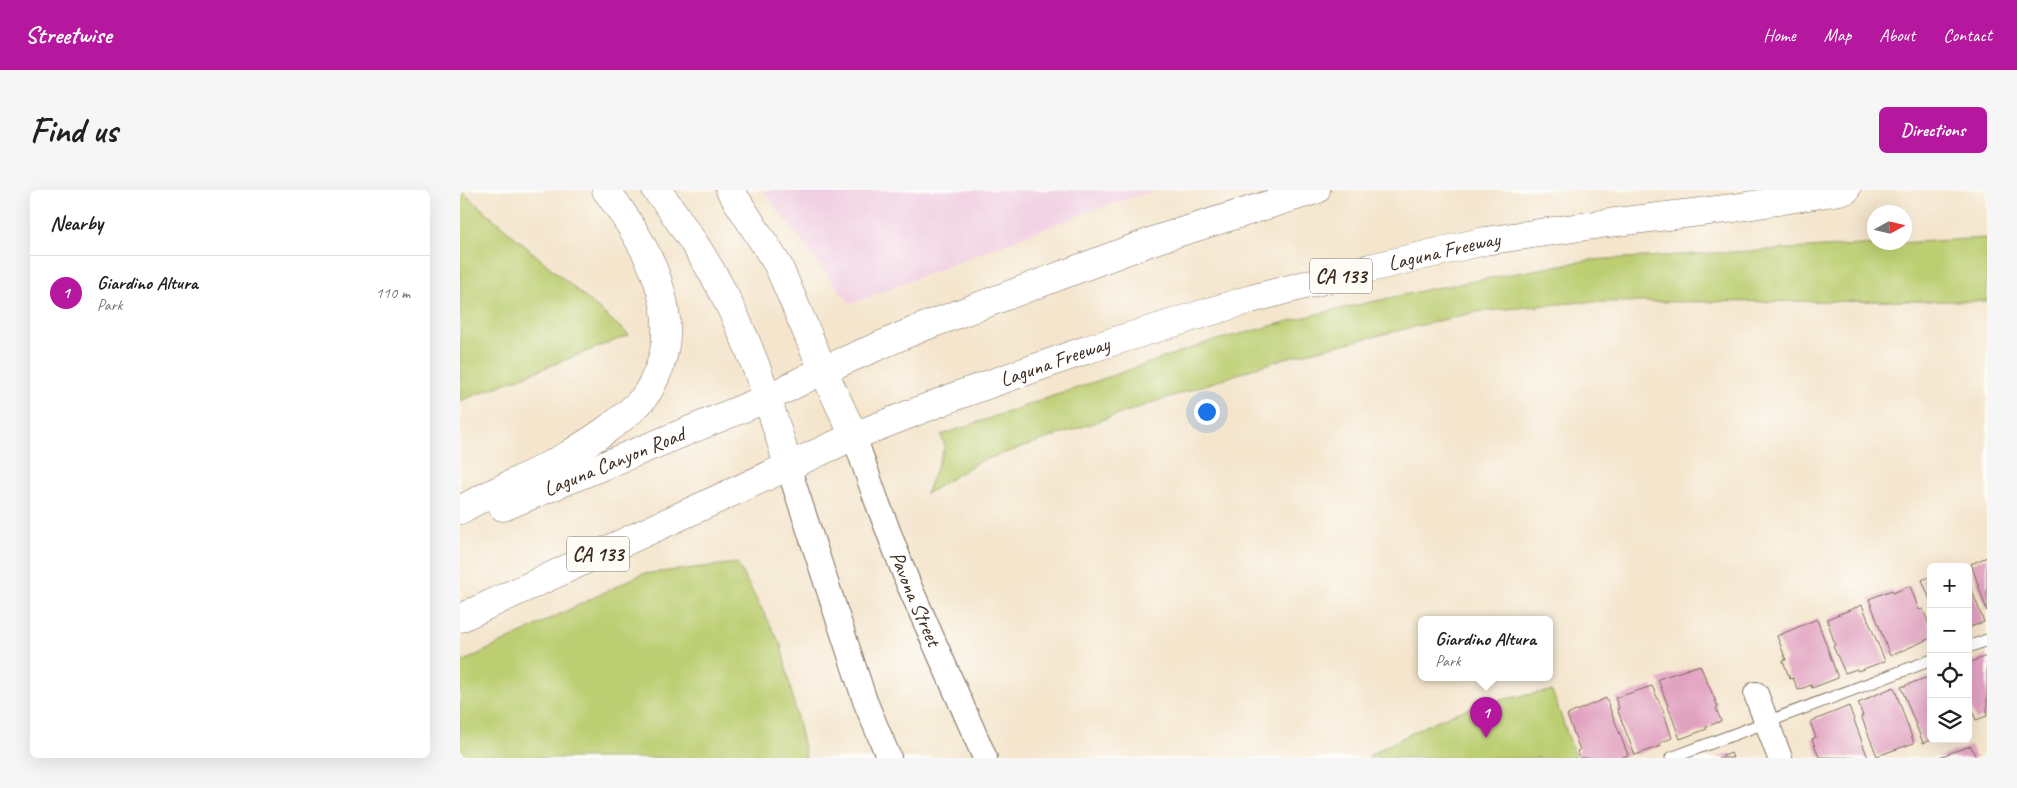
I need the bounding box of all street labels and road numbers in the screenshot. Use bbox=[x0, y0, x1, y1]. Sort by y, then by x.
street label: Laguna Freeway bbox=[1385, 226, 1503, 276]
road number: CA 133 bbox=[1310, 258, 1372, 294]
street label: Laguna Freeway bbox=[996, 330, 1114, 392]
street label: Laguna Canyon Road bbox=[540, 420, 691, 502]
road number: CA 133 bbox=[567, 536, 629, 572]
street label: Pavona Street bbox=[884, 548, 948, 652]

